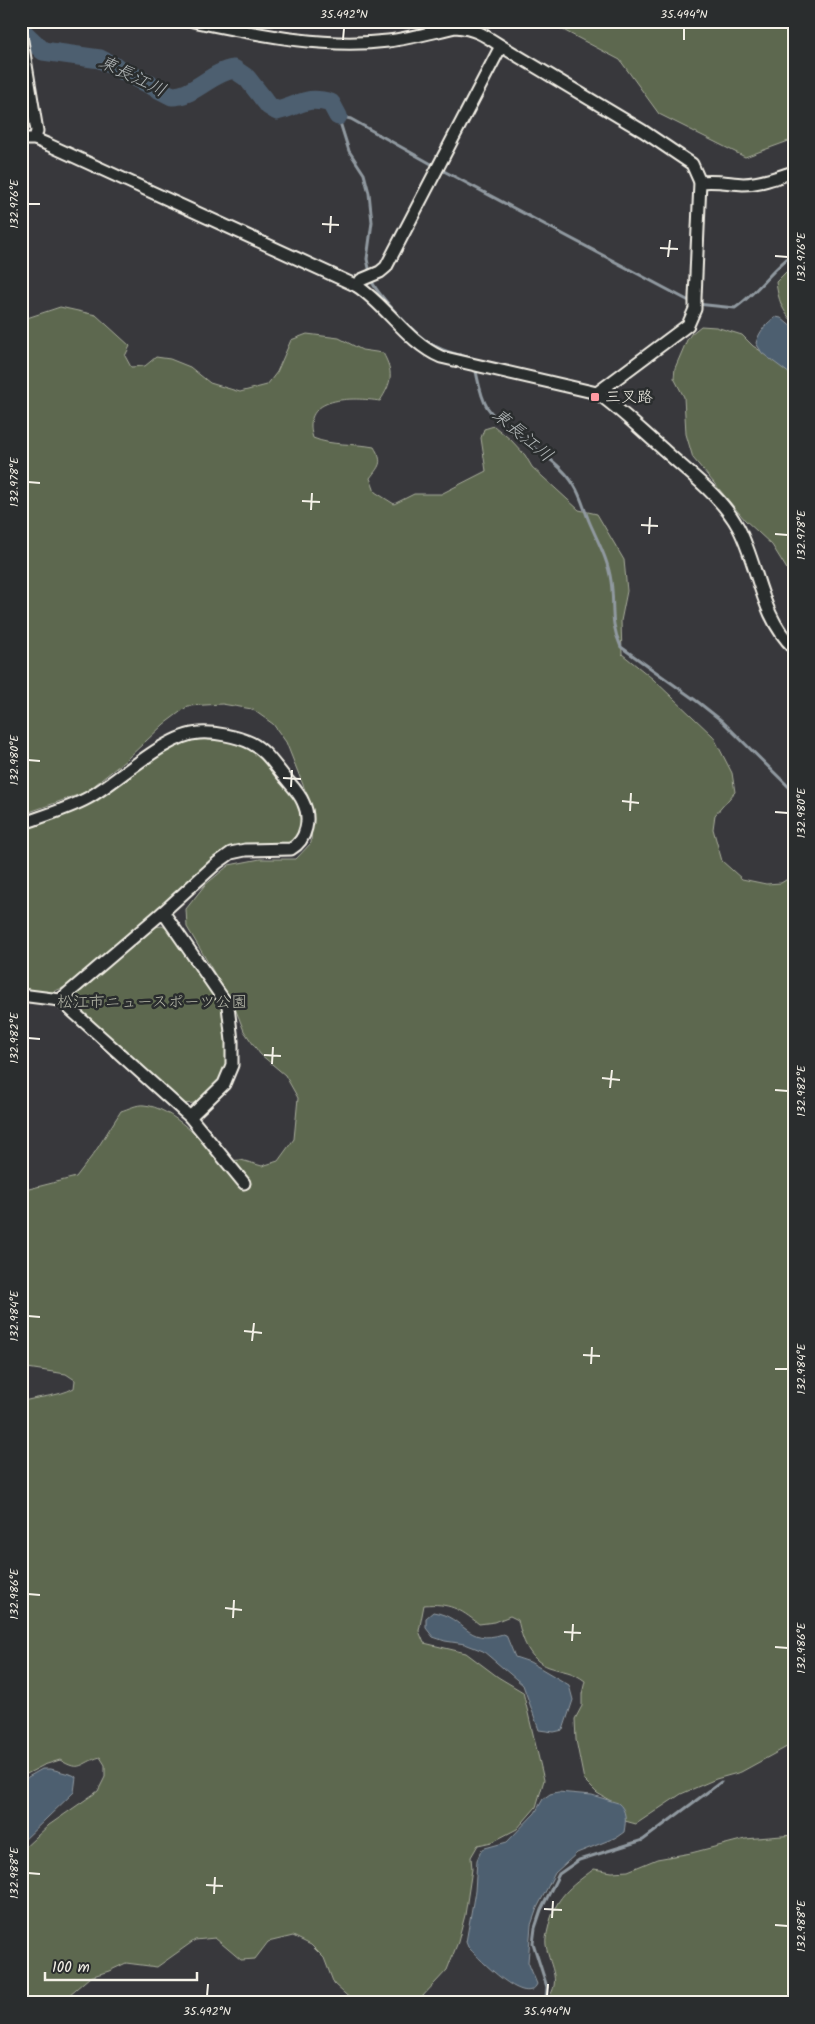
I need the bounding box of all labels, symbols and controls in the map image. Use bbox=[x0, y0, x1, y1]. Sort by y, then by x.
text: 35.492°N bbox=[320, 5, 368, 24]
text: 35.494°N bbox=[660, 5, 708, 24]
water label: 東長江川 bbox=[93, 48, 171, 106]
text: 132.976°E bbox=[5, 178, 24, 229]
text: 132.976°E bbox=[792, 231, 811, 282]
place label: 三叉路 bbox=[605, 385, 653, 410]
marker: 三叉路 bbox=[589, 391, 601, 403]
water label: 東長江川 bbox=[485, 402, 559, 470]
text: 132.978°E bbox=[5, 456, 24, 507]
text: 132.978°E bbox=[792, 509, 811, 560]
text: 132.980°E bbox=[5, 734, 24, 785]
text: 132.980°E bbox=[792, 787, 811, 838]
park label: 松江市ニュースポーツ公園 bbox=[57, 990, 247, 1015]
text: 132.982°E bbox=[5, 1011, 24, 1064]
text: 132.982°E bbox=[792, 1064, 811, 1117]
text: 132.984°E bbox=[5, 1289, 24, 1342]
text: 132.984°E bbox=[792, 1342, 811, 1395]
text: 132.986°E bbox=[5, 1567, 24, 1620]
text: 132.986°E bbox=[792, 1621, 811, 1674]
text: 132.988°E bbox=[5, 1846, 24, 1899]
text: 132.988°E bbox=[792, 1899, 811, 1952]
scale bar bbox=[45, 1949, 198, 1981]
text: 100 m bbox=[52, 1956, 90, 1980]
text: 35.492°N bbox=[183, 2002, 231, 2021]
text: 35.494°N bbox=[523, 2002, 571, 2021]

